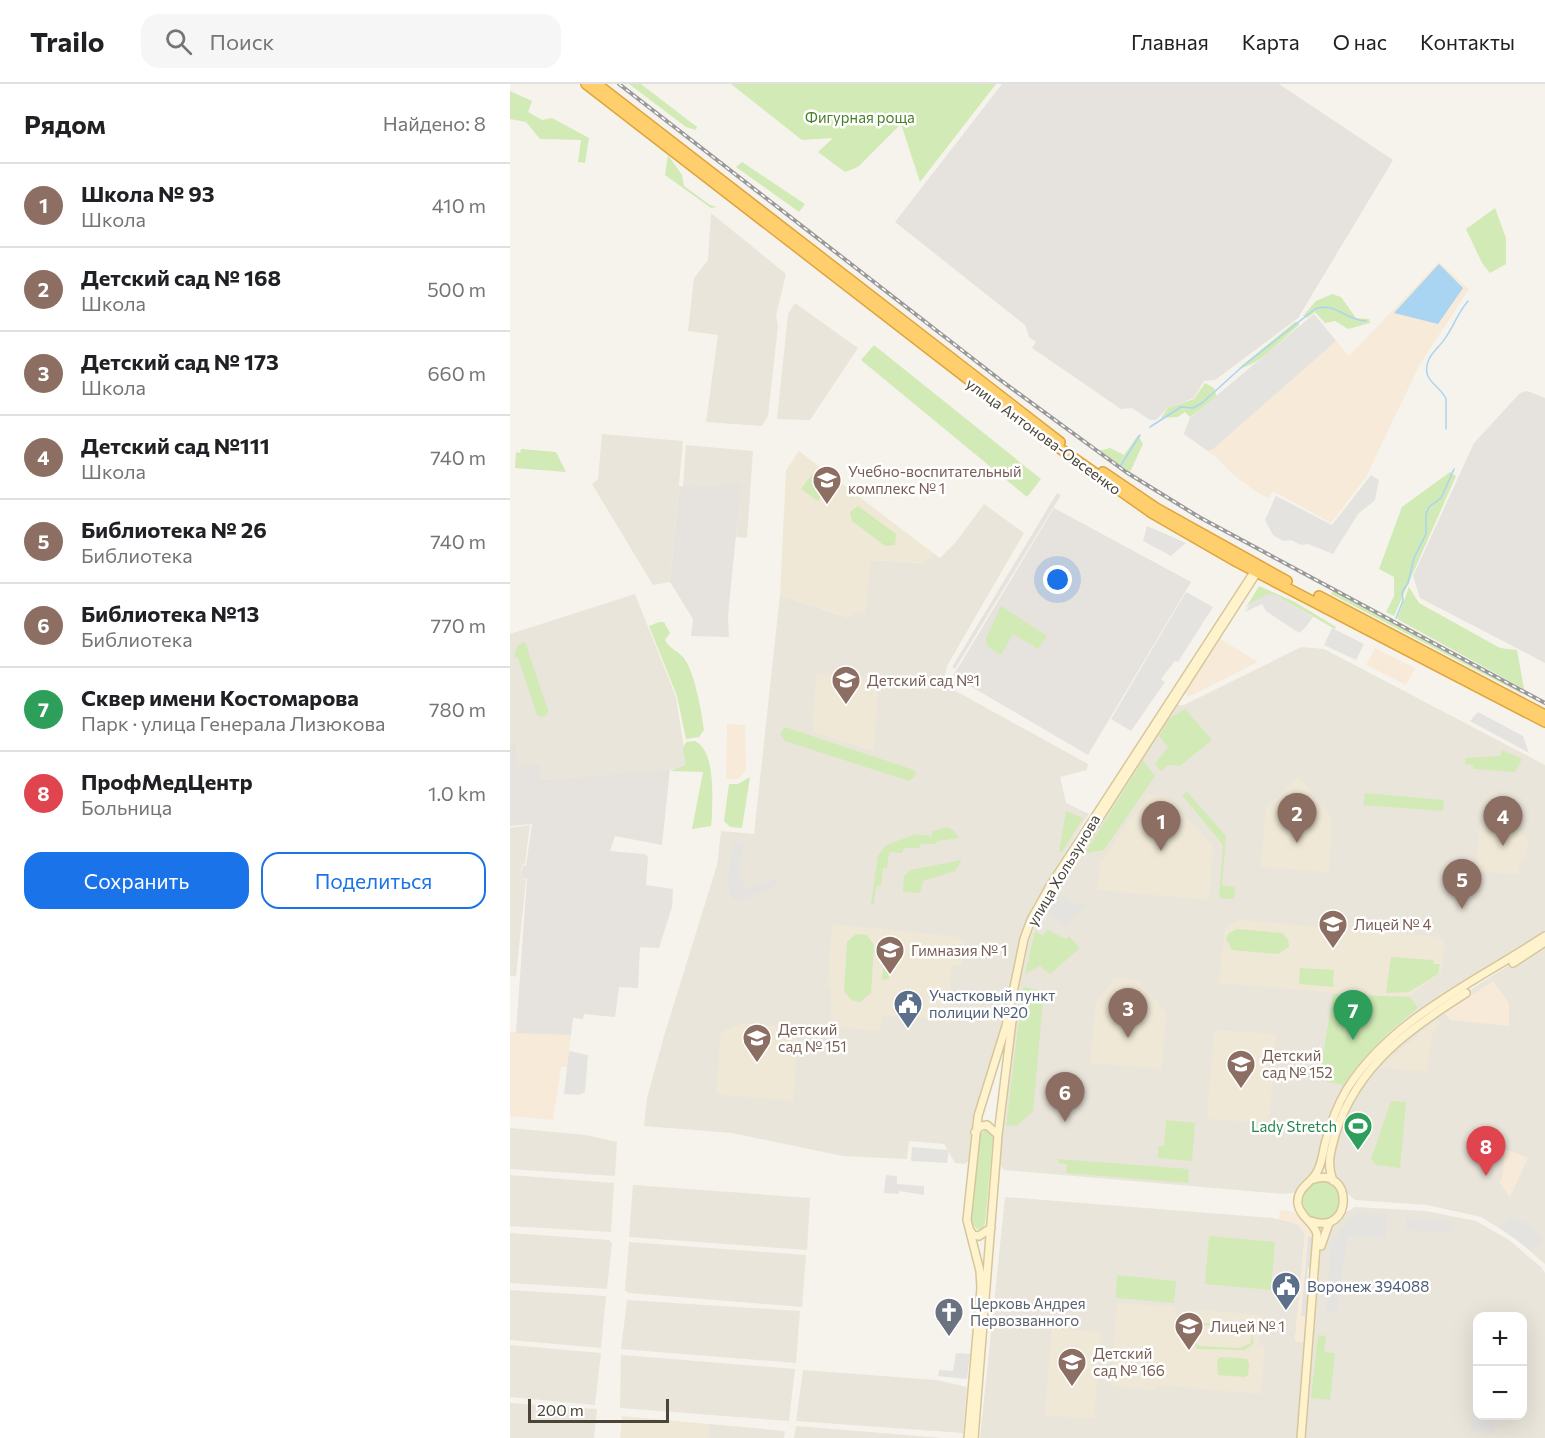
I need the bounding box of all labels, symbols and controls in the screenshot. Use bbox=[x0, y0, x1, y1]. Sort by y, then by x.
search box bbox=[141, 14, 561, 68]
text: Trailo bbox=[30, 24, 105, 58]
icon: search bbox=[162, 25, 195, 58]
text: Поиск bbox=[210, 28, 274, 55]
text: Главная bbox=[1131, 29, 1209, 54]
text: Карта bbox=[1242, 29, 1300, 54]
text: О нас bbox=[1333, 29, 1387, 54]
text: Контакты bbox=[1420, 29, 1515, 54]
text: Рядом bbox=[24, 108, 106, 139]
park label: Фигурная роща bbox=[805, 108, 915, 126]
text: Найдено: 8 bbox=[383, 111, 486, 135]
text: Школа № 93 bbox=[81, 180, 215, 207]
text: 1 bbox=[39, 193, 48, 217]
text: 410 m bbox=[432, 193, 486, 217]
text: Школа bbox=[81, 207, 146, 231]
text: Детский сад № 168 bbox=[81, 264, 281, 291]
text: 2 bbox=[38, 277, 49, 301]
text: 500 m bbox=[427, 277, 486, 301]
text: Школа bbox=[81, 291, 146, 315]
text: Детский сад № 173 bbox=[81, 348, 279, 375]
text: 3 bbox=[38, 361, 49, 385]
text: 660 m bbox=[427, 361, 486, 385]
street label: улица Антонова-Овсеенко bbox=[963, 374, 1125, 498]
text: Школа bbox=[81, 375, 146, 399]
text: Детский сад №111 bbox=[81, 432, 270, 459]
text: 4 bbox=[37, 445, 50, 469]
text: 740 m bbox=[430, 445, 486, 469]
text: Школа bbox=[81, 459, 146, 483]
place label: Учебно-воспитательный комплекс № 1 bbox=[848, 462, 1022, 497]
school or university icon: Учебно-воспитательный комплекс № 1 bbox=[811, 464, 843, 506]
text: Библиотека № 26 bbox=[81, 516, 267, 543]
text: 5 bbox=[38, 529, 49, 553]
text: 740 m bbox=[430, 529, 486, 553]
text: Библиотека bbox=[81, 543, 193, 567]
your location bbox=[1043, 565, 1072, 594]
text: Библиотека №13 bbox=[81, 600, 259, 627]
text: 6 bbox=[37, 613, 50, 637]
text: 770 m bbox=[431, 613, 486, 637]
text: Библиотека bbox=[81, 627, 193, 651]
school or university icon: Детский сад №1 bbox=[830, 664, 862, 706]
place label: Детский сад №1 bbox=[867, 671, 980, 689]
text: Сквер имени Костомарова bbox=[81, 684, 359, 711]
text: 7 bbox=[38, 697, 49, 721]
text: 780 m bbox=[429, 697, 486, 721]
text: Парк · улица Генерала Лизюкова bbox=[81, 711, 385, 735]
text: ПрофМедЦентр bbox=[81, 768, 253, 795]
text: 8 bbox=[37, 781, 50, 805]
text: 1.0 km bbox=[428, 781, 486, 805]
pin: 2 bbox=[1278, 794, 1316, 843]
text: Больница bbox=[81, 795, 172, 819]
pin: 4 bbox=[1484, 796, 1522, 846]
pin: 1 bbox=[1142, 802, 1180, 851]
street label: улица Хользунова bbox=[1023, 811, 1103, 929]
button: Сохранить bbox=[24, 852, 249, 909]
button: Поделиться bbox=[261, 852, 486, 909]
pin: 5 bbox=[1442, 860, 1482, 909]
school or university icon: Лицей № 4 bbox=[1317, 908, 1349, 950]
place label: Лицей № 4 bbox=[1354, 915, 1431, 933]
school or university icon: Гимназия № 1 bbox=[874, 934, 906, 976]
place label: Гимназия № 1 bbox=[911, 941, 1007, 959]
place label: Участковый пункт полиции №20 bbox=[929, 986, 1055, 1021]
public building icon: Участковый пункт полиции №20 bbox=[892, 988, 924, 1030]
pin: 3 bbox=[1108, 988, 1148, 1038]
pin: 7 bbox=[1334, 990, 1372, 1040]
place label: Детский сад № 151 bbox=[778, 1020, 847, 1055]
school or university icon: Детский сад № 151 bbox=[741, 1022, 773, 1064]
place label: Детский сад № 152 bbox=[1262, 1046, 1333, 1081]
school or university icon: Детский сад № 152 bbox=[1225, 1048, 1257, 1090]
pin: 6 bbox=[1046, 1072, 1084, 1122]
sports icon: Lady Stretch bbox=[1342, 1110, 1374, 1152]
place label: Lady Stretch bbox=[1251, 1117, 1337, 1135]
pin: 8 bbox=[1466, 1126, 1506, 1176]
public building icon: Воронеж 394088 bbox=[1270, 1270, 1302, 1312]
place label: Воронеж 394088 bbox=[1307, 1277, 1429, 1295]
place label: Церковь Андрея Первозванного bbox=[970, 1294, 1086, 1329]
church icon: Церковь Андрея Первозванного bbox=[933, 1296, 965, 1338]
school or university icon: Лицей № 1 bbox=[1173, 1310, 1205, 1352]
map controls bbox=[1473, 1312, 1527, 1420]
button: + bbox=[1473, 1312, 1527, 1366]
place label: Лицей № 1 bbox=[1210, 1317, 1285, 1335]
place label: Детский сад № 166 bbox=[1093, 1344, 1165, 1379]
school or university icon: Детский сад № 166 bbox=[1056, 1346, 1088, 1388]
button: − bbox=[1473, 1366, 1527, 1420]
scale bar bbox=[528, 1396, 669, 1424]
text: 200 m bbox=[537, 1400, 584, 1419]

